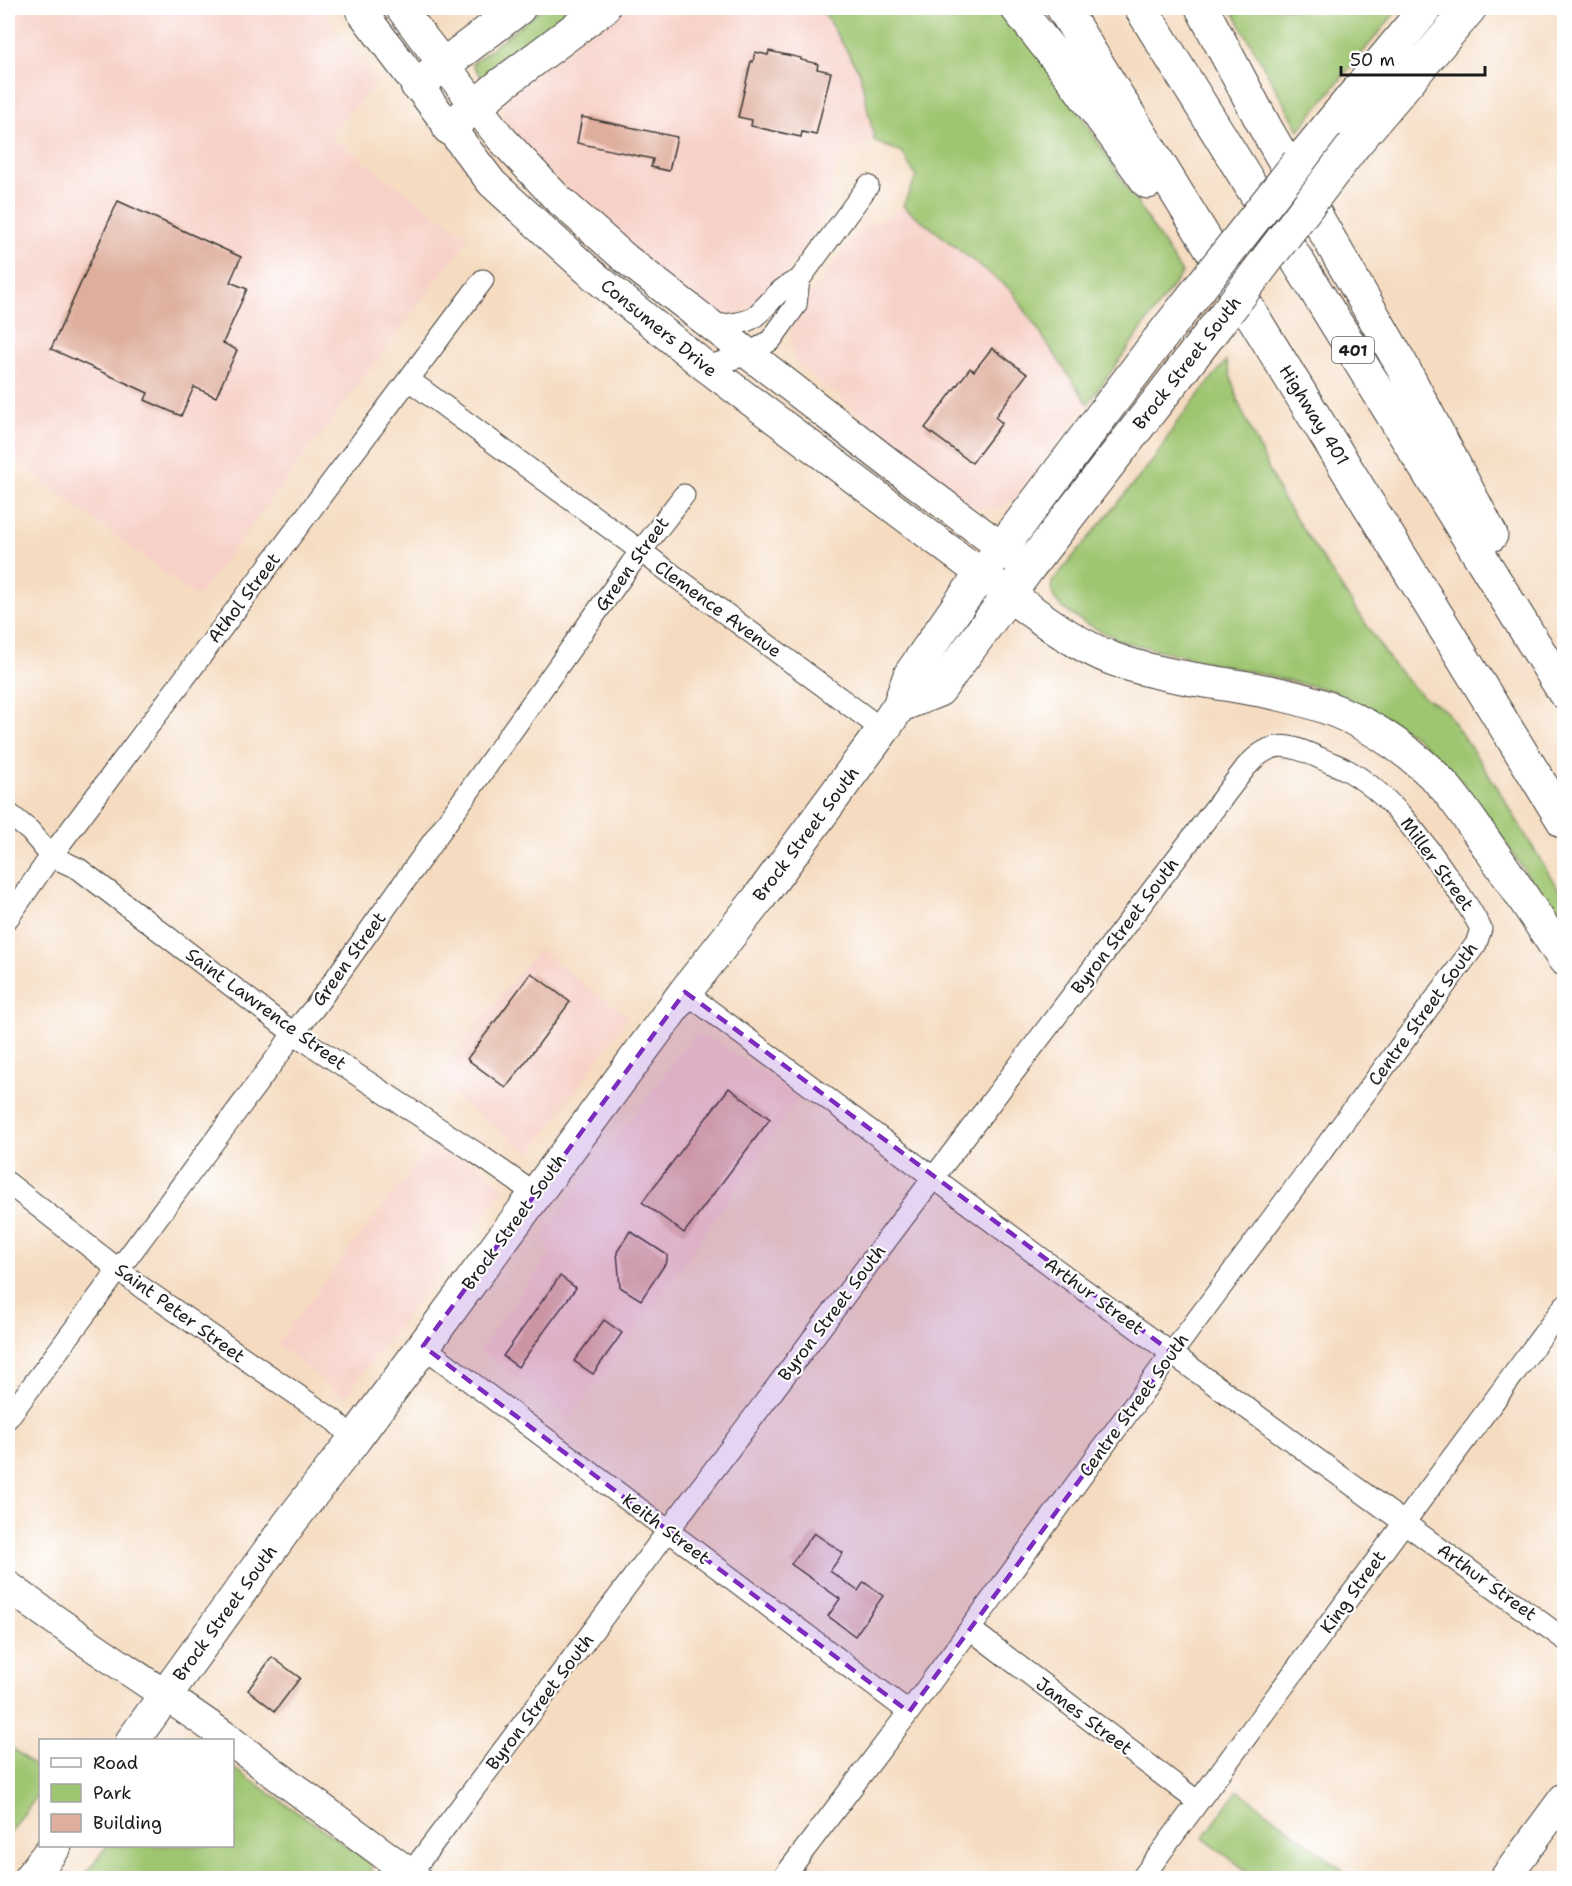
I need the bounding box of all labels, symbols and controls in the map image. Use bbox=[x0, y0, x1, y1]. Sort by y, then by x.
scale bar bbox=[1341, 39, 1485, 77]
text: 50 m bbox=[1350, 48, 1395, 72]
street label: Consumers Drive bbox=[596, 274, 722, 382]
street label: Brock Street South bbox=[1127, 291, 1247, 435]
road number: 401 bbox=[1332, 337, 1374, 363]
street label: Highway 401 bbox=[1274, 360, 1354, 470]
street label: Green Street bbox=[590, 512, 674, 616]
street label: Athol Street bbox=[202, 548, 286, 648]
street label: Clemence Avenue bbox=[650, 555, 786, 663]
street label: Brock Street South bbox=[747, 762, 865, 906]
street label: Miller Street bbox=[1395, 812, 1479, 916]
street label: Byron Street South bbox=[1066, 853, 1184, 999]
street label: Green Street bbox=[307, 907, 391, 1011]
street label: Centre Street South bbox=[1363, 937, 1483, 1091]
street label: Saint Lawrence Street bbox=[181, 943, 351, 1076]
street label: Brock Street South bbox=[456, 1149, 572, 1295]
street label: Byron Street South bbox=[773, 1240, 891, 1386]
street label: Arthur Street bbox=[1040, 1252, 1149, 1340]
street label: Saint Peter Street bbox=[110, 1258, 250, 1368]
street label: Centre Street South bbox=[1074, 1328, 1194, 1482]
street label: Keith Street bbox=[617, 1488, 715, 1570]
street label: Arthur Street bbox=[1433, 1538, 1542, 1626]
street label: Brock Street South bbox=[167, 1540, 283, 1686]
street label: King Street bbox=[1315, 1546, 1391, 1638]
street label: Byron Street South bbox=[481, 1629, 599, 1775]
street label: James Street bbox=[1031, 1672, 1137, 1760]
legend bbox=[39, 1739, 234, 1847]
text: Road bbox=[93, 1751, 138, 1775]
text: Park bbox=[93, 1781, 132, 1805]
text: Building bbox=[93, 1811, 162, 1835]

